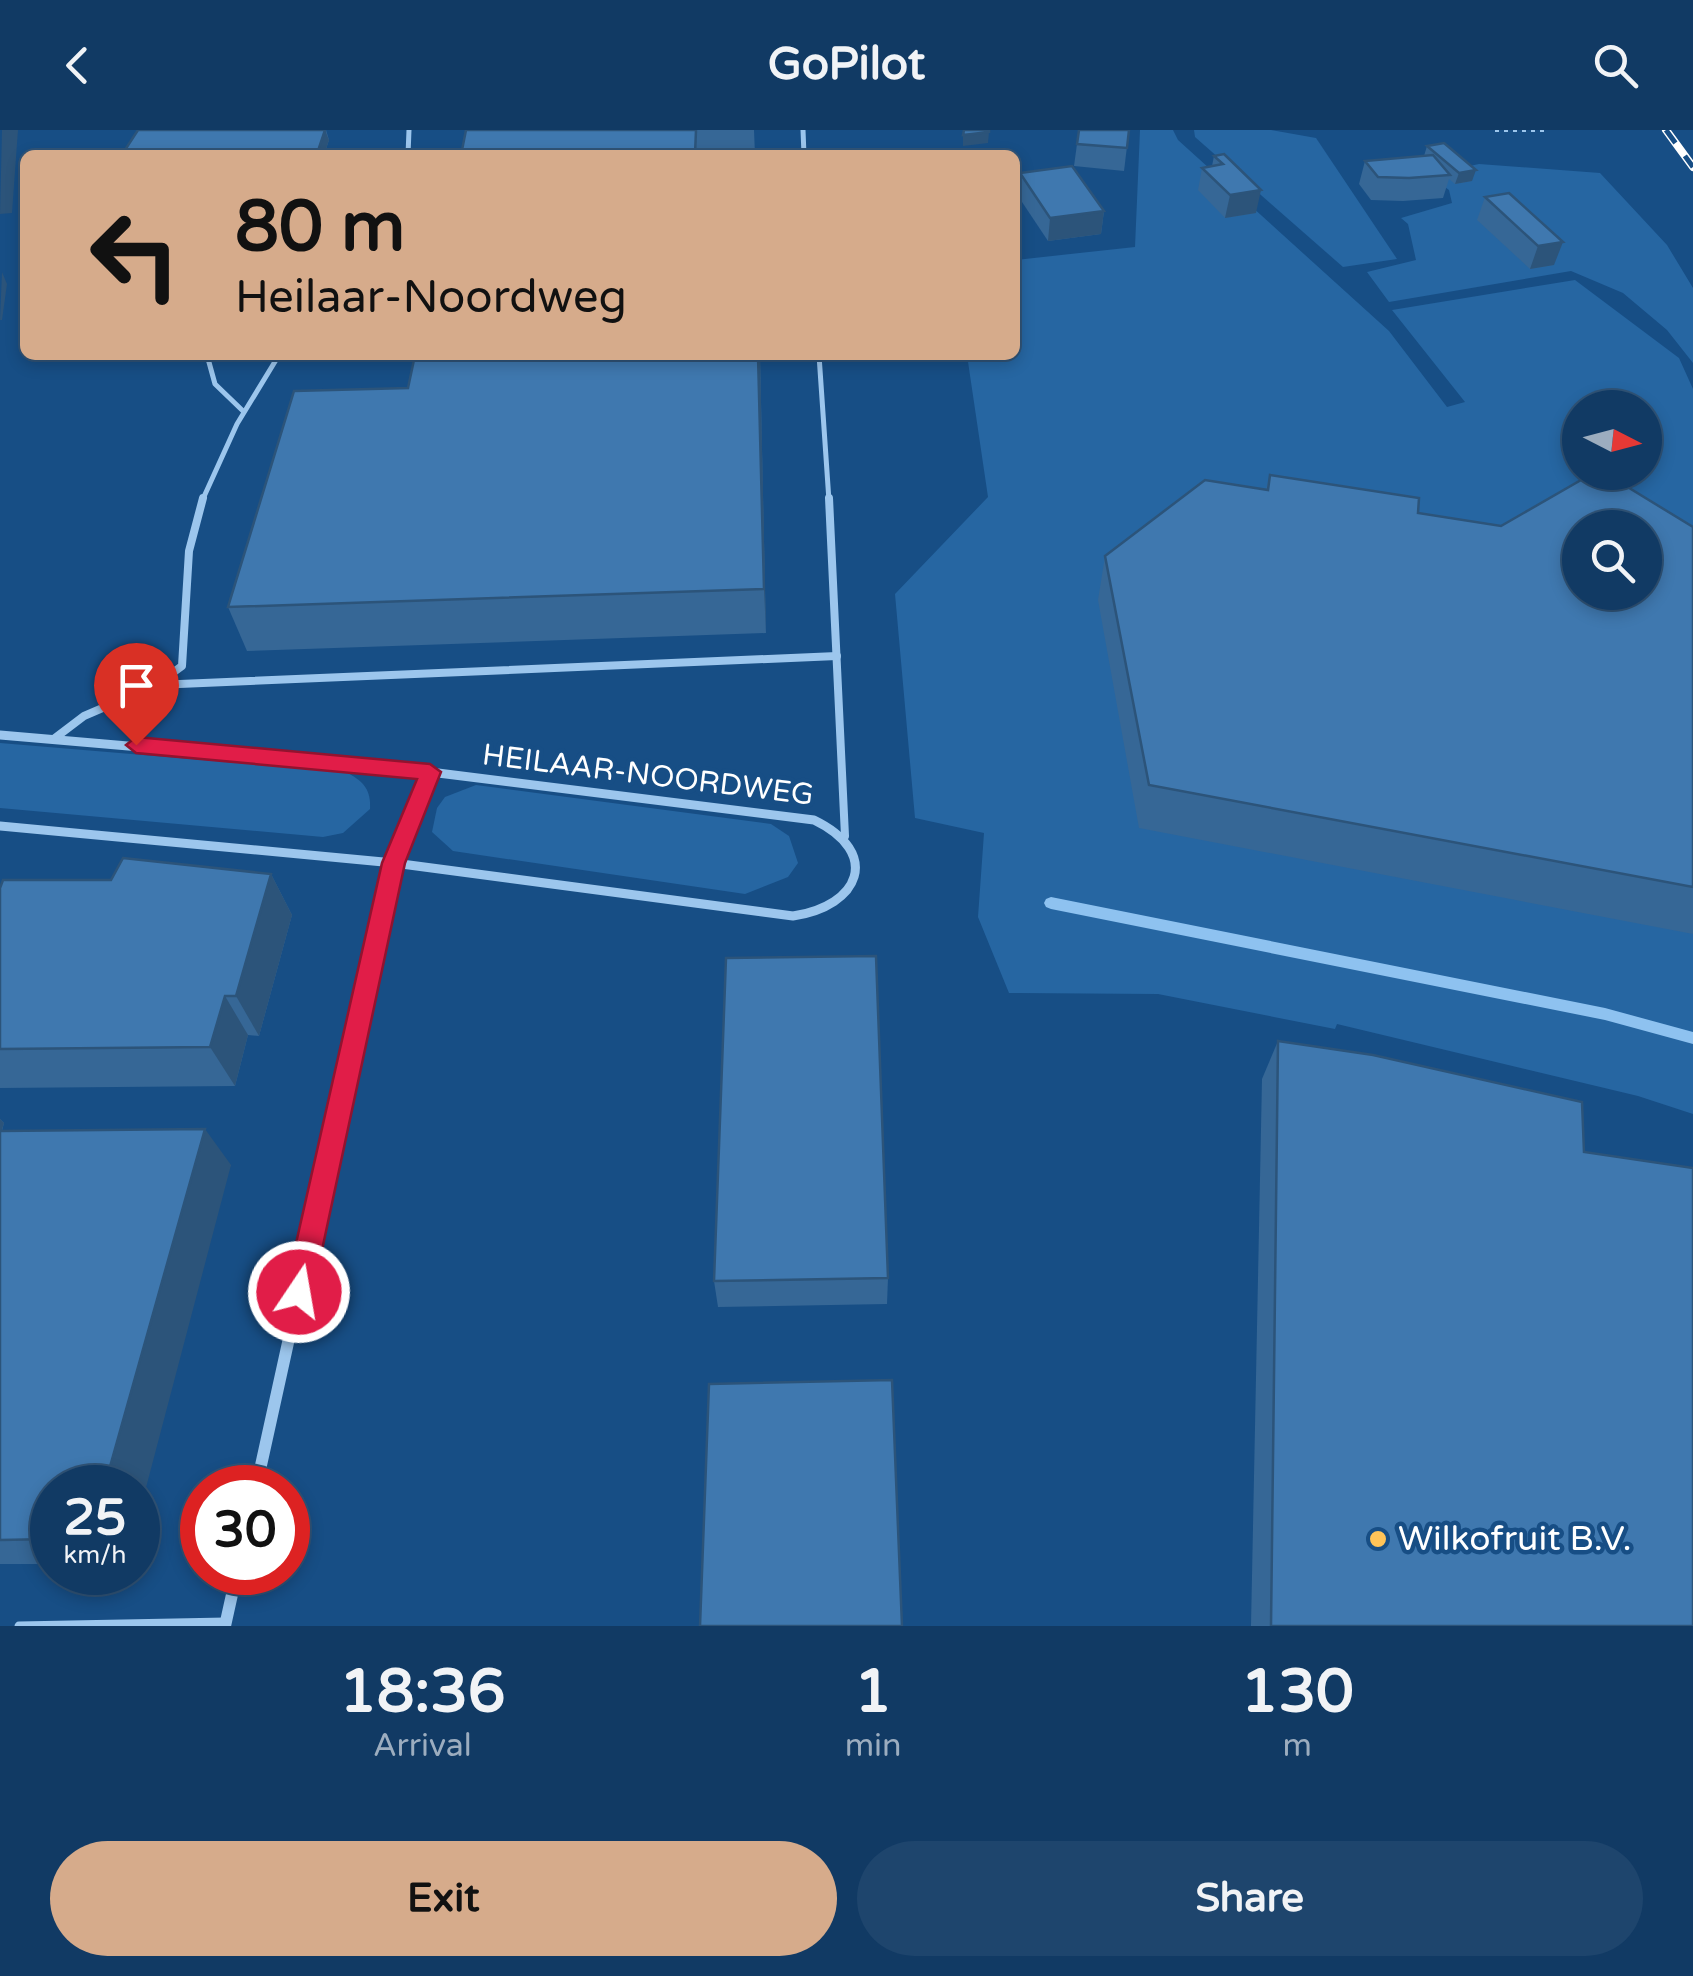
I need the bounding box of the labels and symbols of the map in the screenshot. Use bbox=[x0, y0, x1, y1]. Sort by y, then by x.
north arrow bbox=[1562, 390, 1662, 490]
pin bbox=[94, 643, 179, 746]
street label: HEILAAR-NOORDWEG bbox=[480, 736, 816, 814]
position arrow bbox=[247, 1240, 351, 1344]
speed limit sign: 30 bbox=[180, 1465, 310, 1595]
place label: Wilkofruit B.V. bbox=[1398, 1518, 1632, 1560]
marker: Wilkofruit B.V. bbox=[1367, 1528, 1389, 1550]

